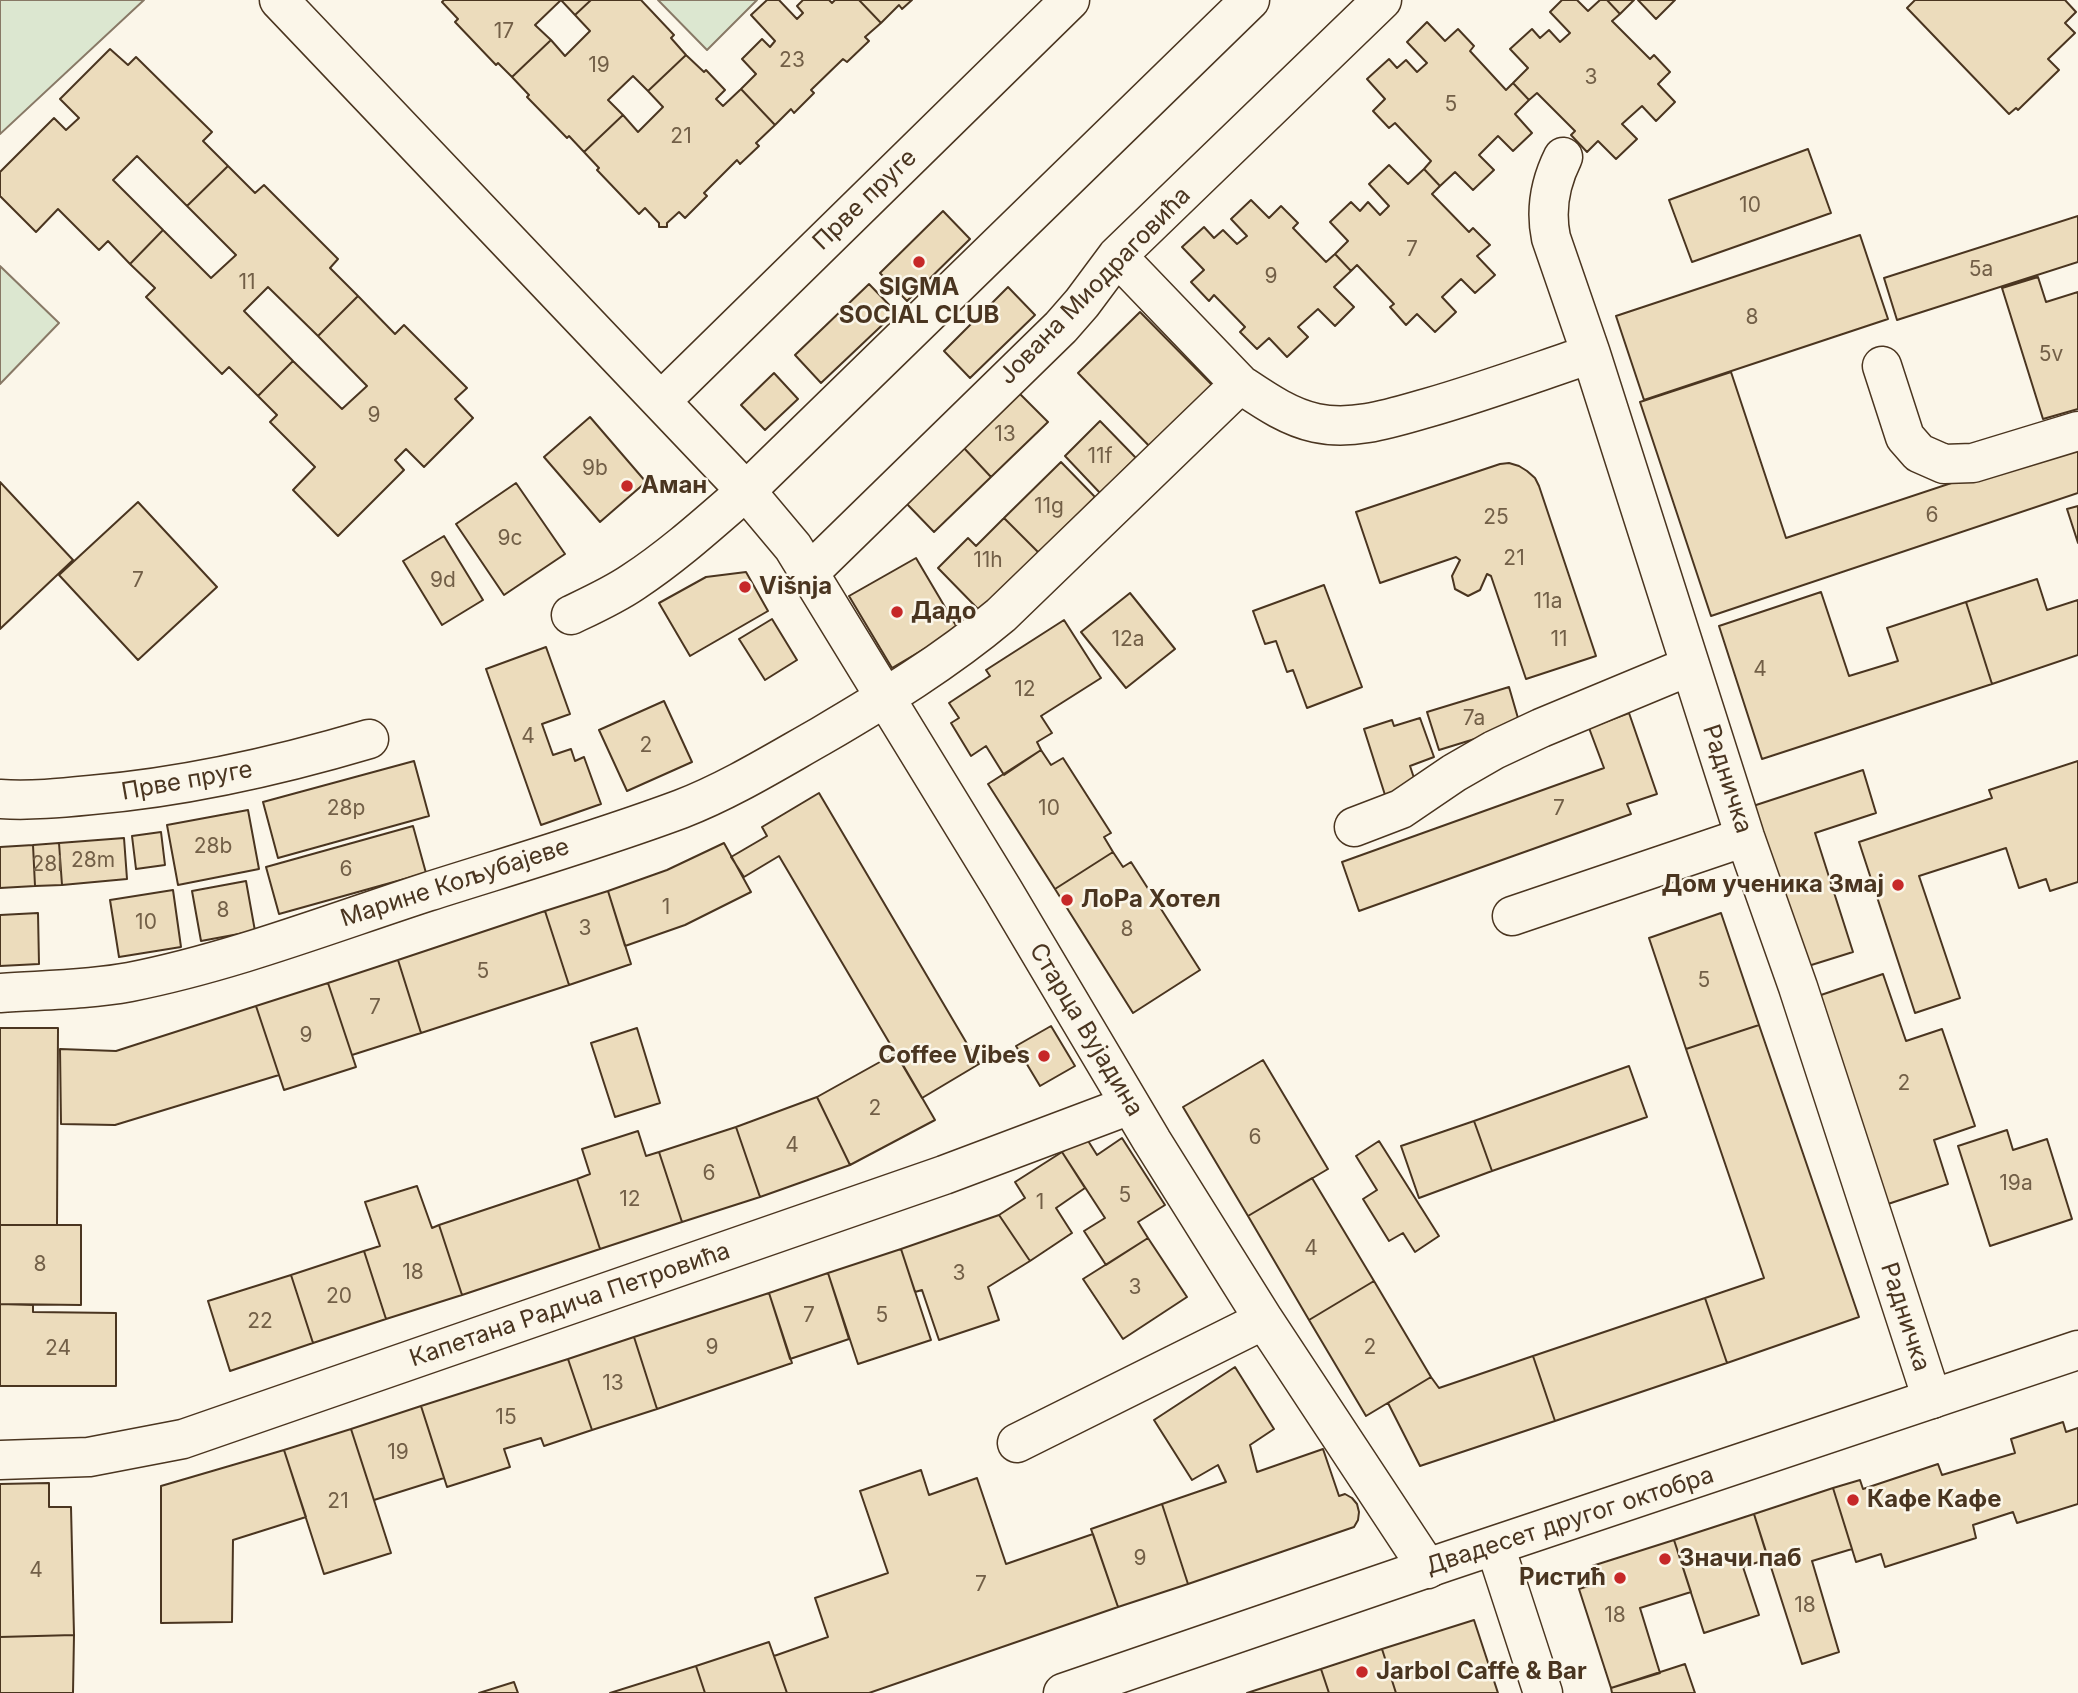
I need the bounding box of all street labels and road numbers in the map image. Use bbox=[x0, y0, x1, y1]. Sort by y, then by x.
street label: Прве пруге bbox=[807, 144, 923, 256]
street label: Јована Миодраговића bbox=[993, 181, 1197, 391]
street label: Радничка bbox=[1696, 721, 1758, 837]
street label: Прве пруге bbox=[119, 755, 255, 807]
street label: Марине Кољубајеве bbox=[337, 832, 573, 934]
street label: Старца Вујадина bbox=[1023, 938, 1149, 1122]
street label: Капетана Радича Петровића bbox=[406, 1237, 734, 1373]
street label: Радничка bbox=[1874, 1259, 1936, 1375]
street label: Двадесет другог октобра bbox=[1422, 1461, 1718, 1581]

